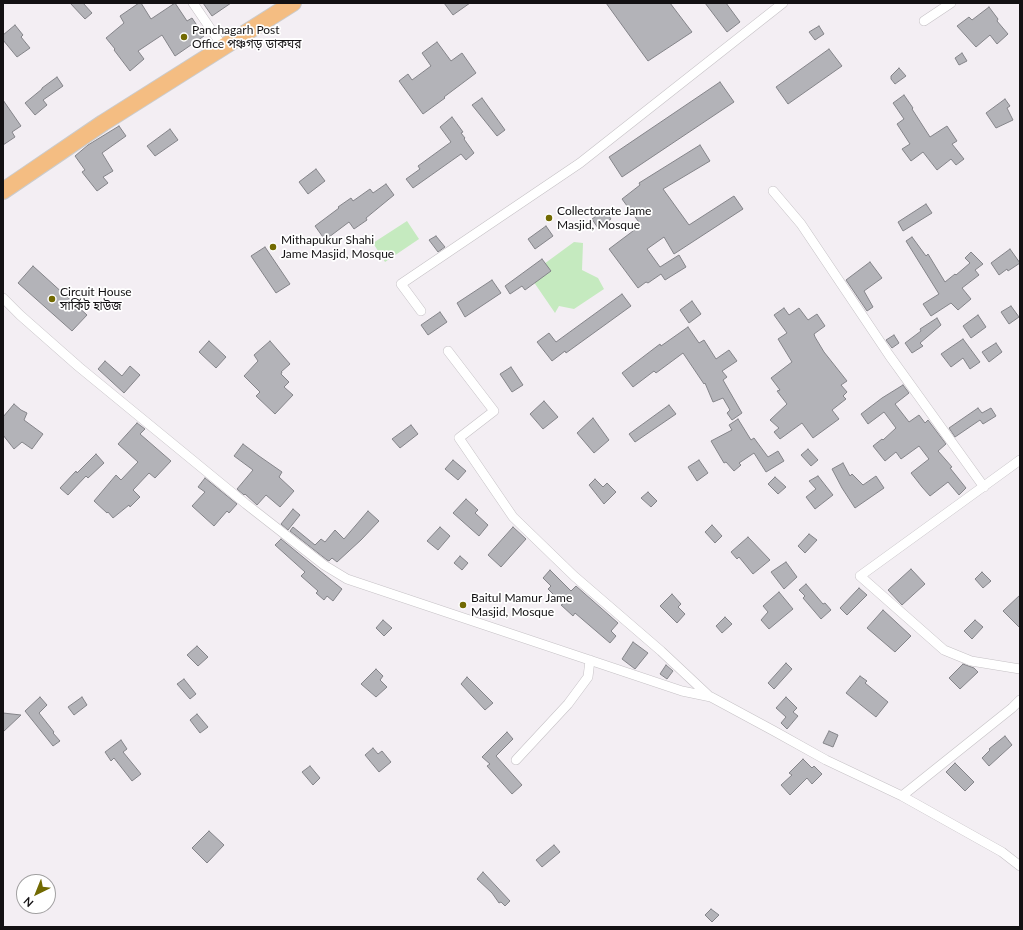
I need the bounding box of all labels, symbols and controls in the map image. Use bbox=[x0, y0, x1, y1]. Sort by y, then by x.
place label: Panchagarh Post Office পঞ্চগড় ডাকঘর bbox=[192, 23, 301, 51]
marker: Panchagarh Post Office পঞ্চগড় ডাকঘর bbox=[179, 32, 189, 42]
place label: Collectorate Jame Masjid, Mosque bbox=[557, 204, 651, 232]
marker: Collectorate Jame Masjid, Mosque bbox=[544, 213, 554, 223]
place label: Mithapukur Shahi Jame Masjid, Mosque bbox=[281, 233, 394, 261]
marker: Mithapukur Shahi Jame Masjid, Mosque bbox=[268, 242, 278, 252]
place label: Circuit House সার্কিট হাউজ bbox=[60, 285, 132, 313]
marker: Circuit House সার্কিট হাউজ bbox=[47, 294, 57, 304]
place label: Baitul Mamur Jame Masjid, Mosque bbox=[471, 591, 572, 619]
marker: Baitul Mamur Jame Masjid, Mosque bbox=[458, 600, 468, 610]
north arrow bbox=[16, 874, 56, 914]
text: N bbox=[21, 895, 36, 910]

